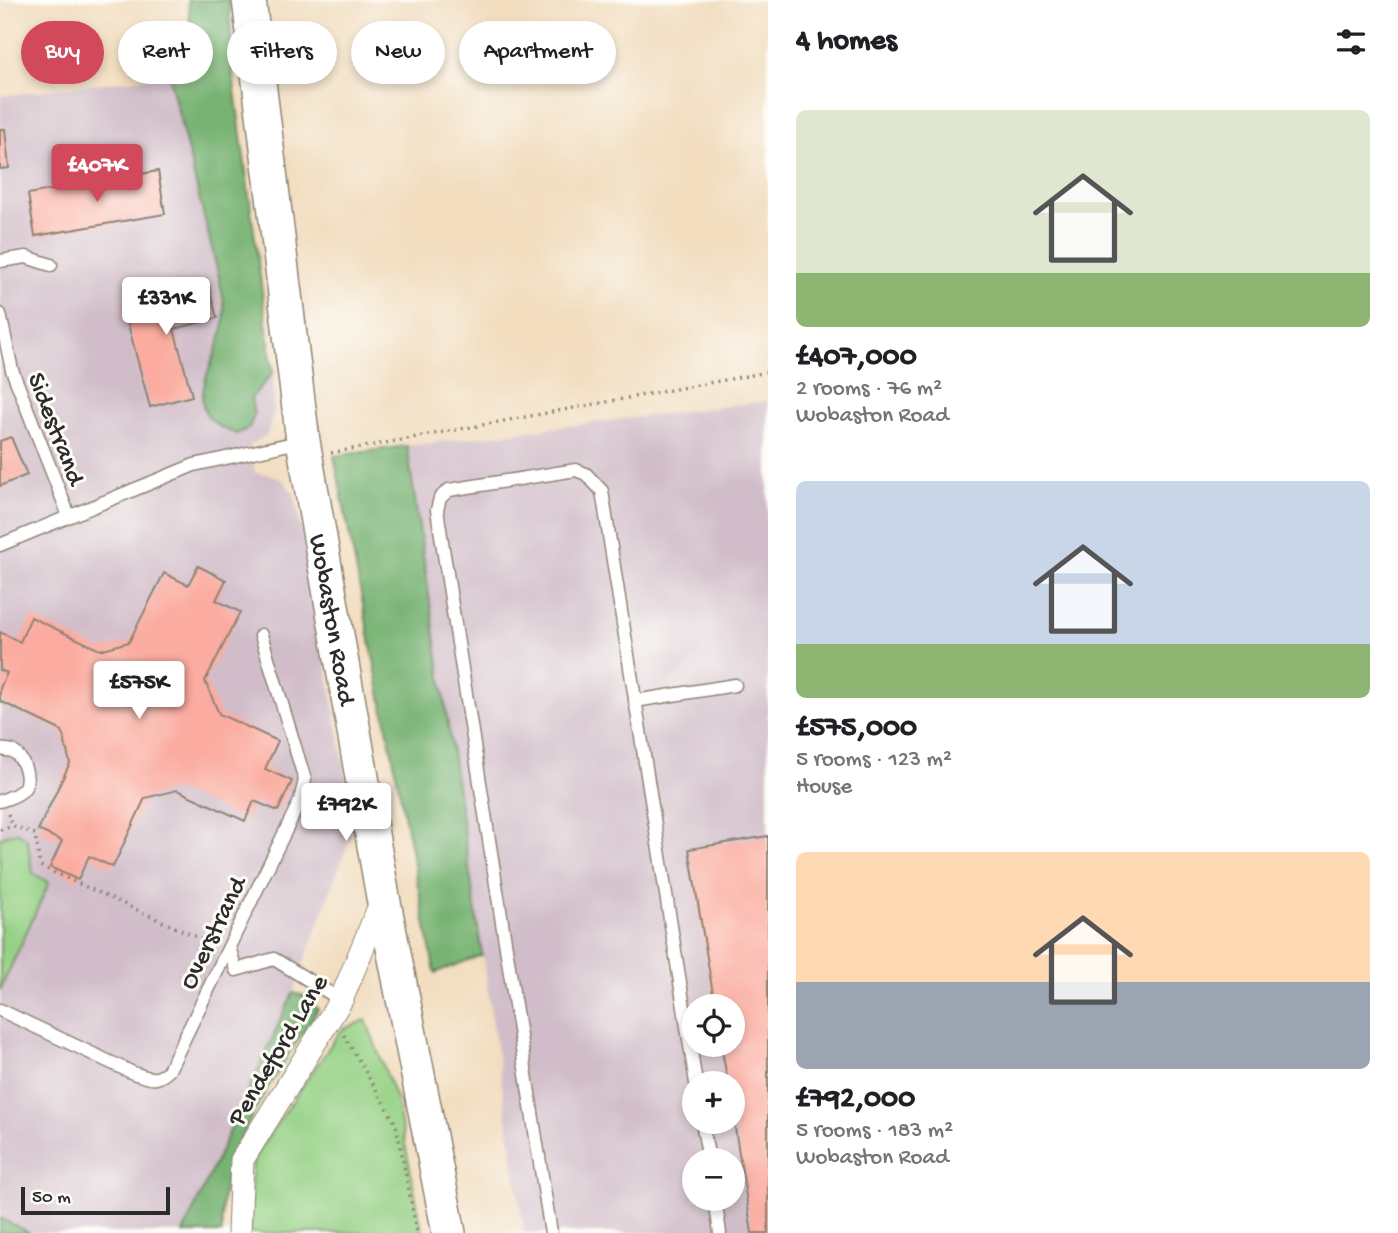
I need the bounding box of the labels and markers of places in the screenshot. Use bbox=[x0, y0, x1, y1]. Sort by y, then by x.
pin: £407K bbox=[48, 144, 146, 204]
pin: £331K bbox=[117, 278, 215, 337]
pin: £575K bbox=[90, 662, 188, 721]
pin: £792K bbox=[297, 784, 395, 843]

